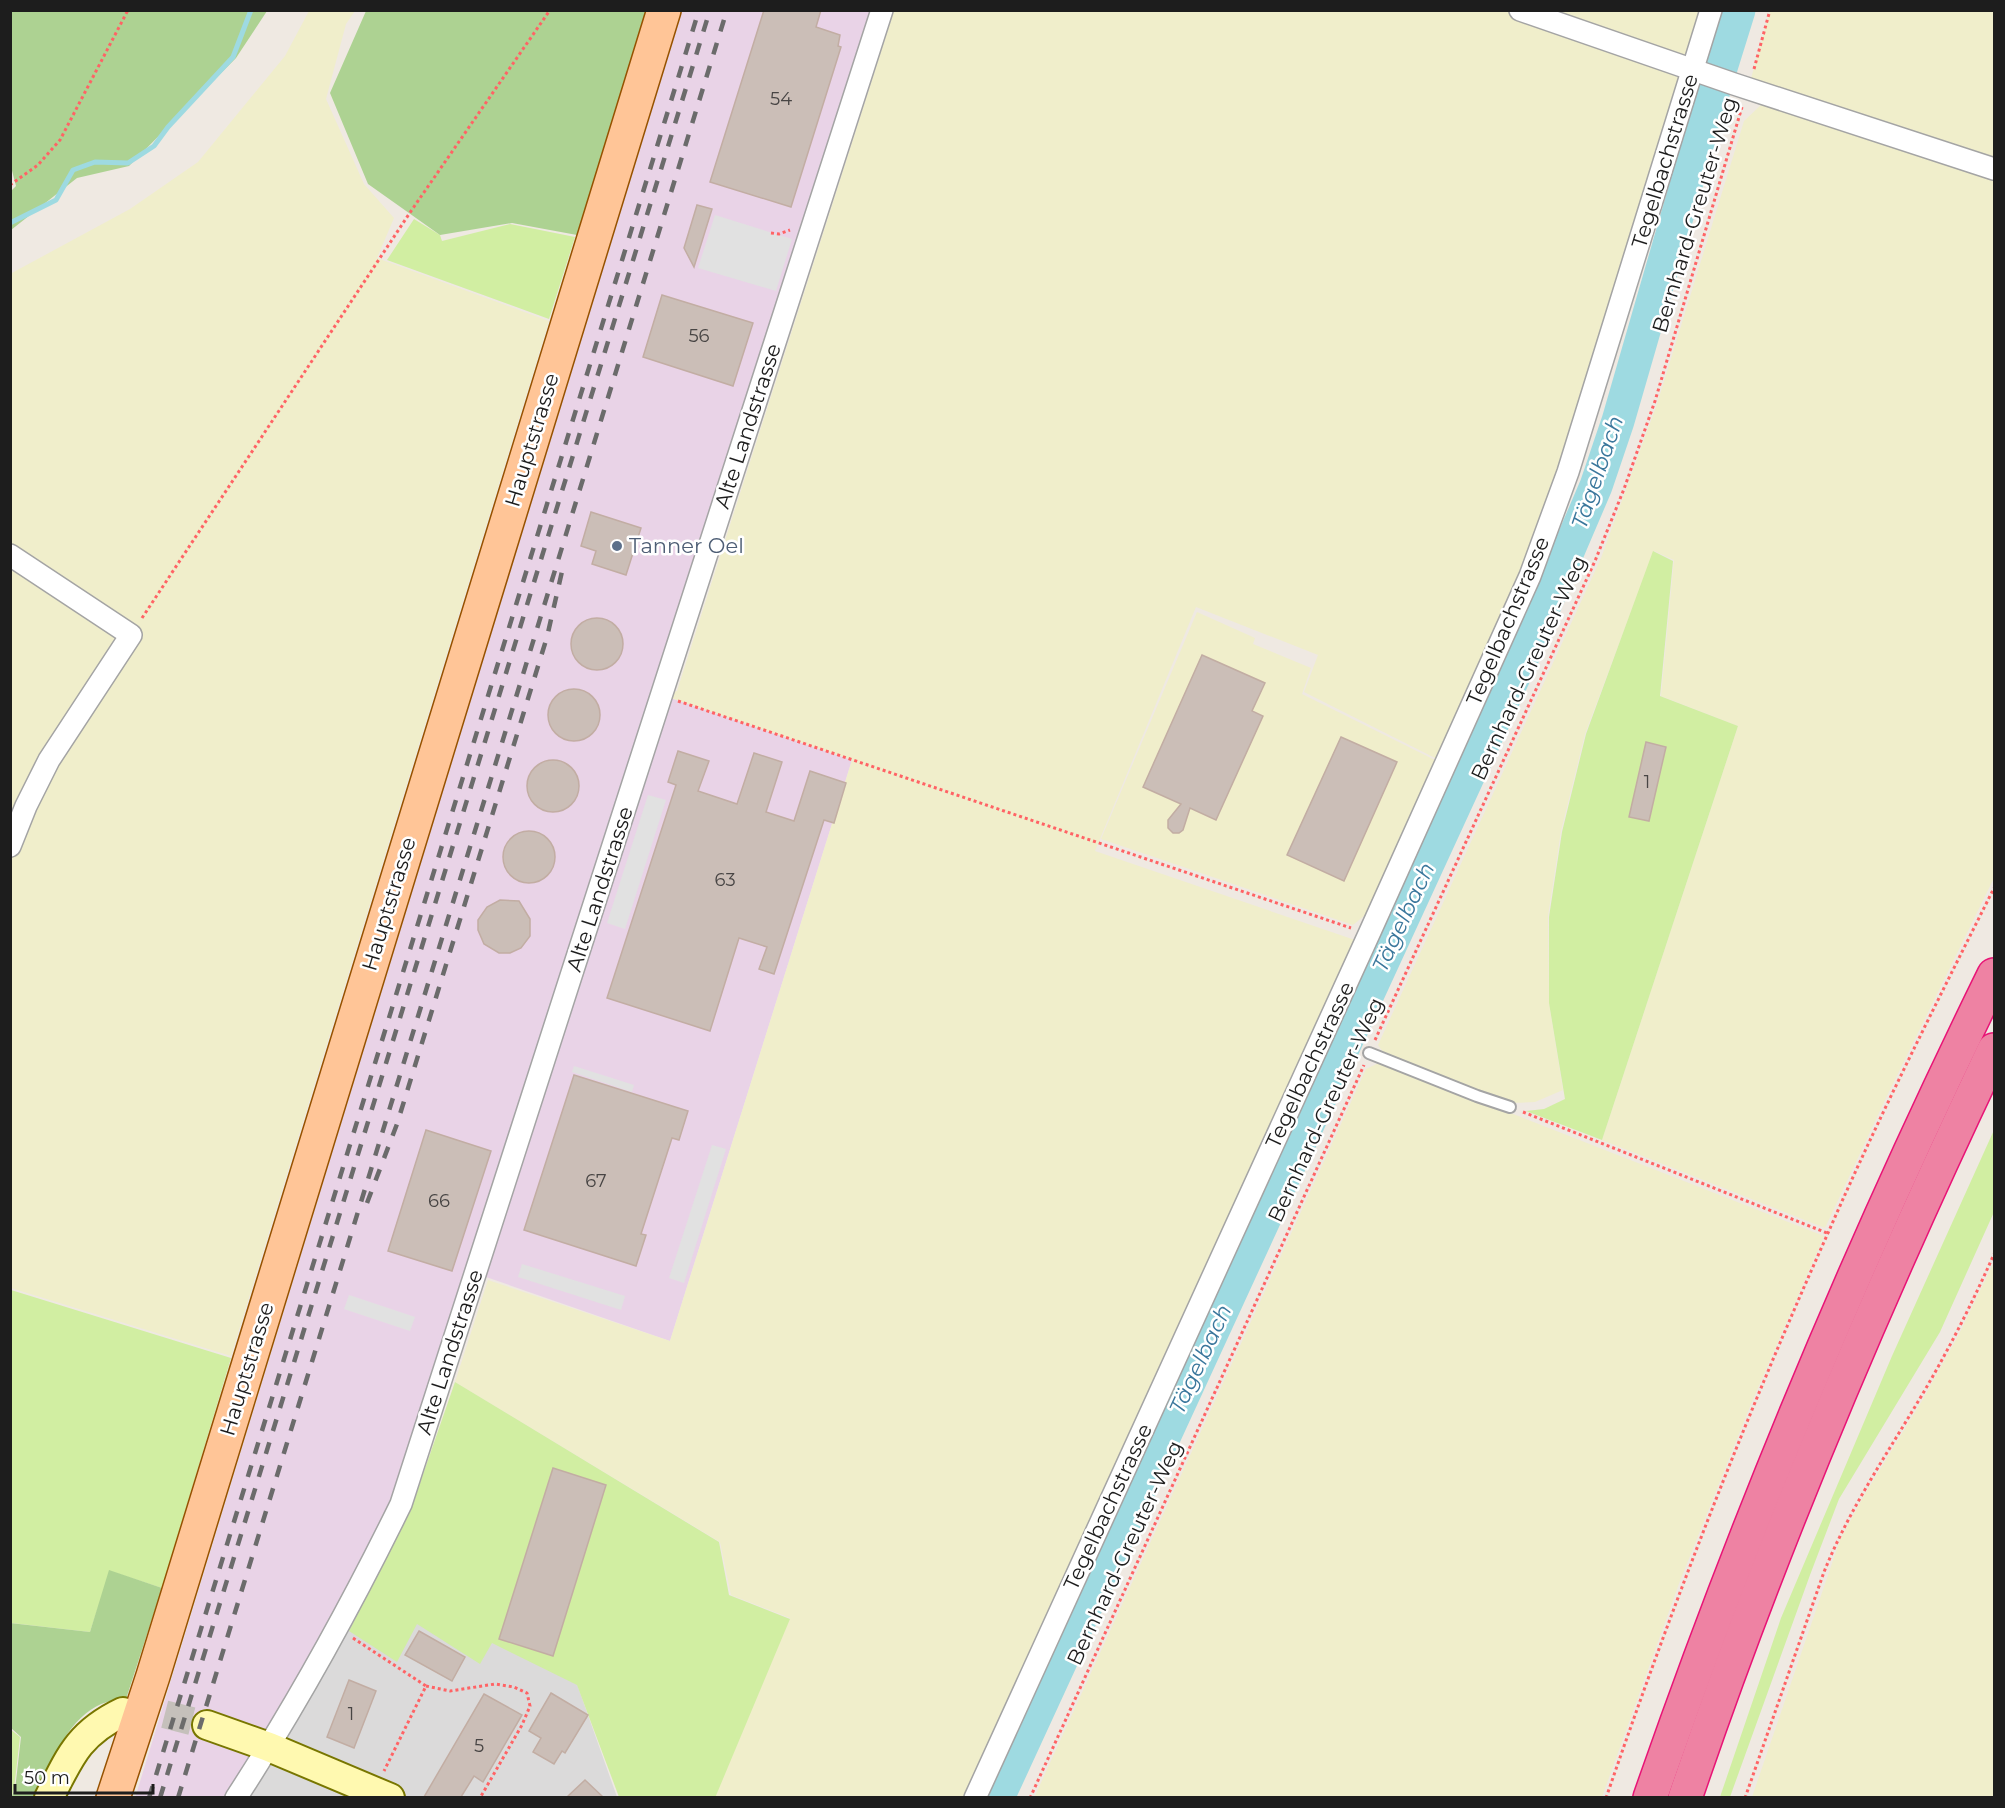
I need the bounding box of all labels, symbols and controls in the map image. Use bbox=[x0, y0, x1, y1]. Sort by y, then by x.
street label: Tegelbachstrasse bbox=[1626, 71, 1703, 251]
house number: 54 bbox=[770, 88, 792, 110]
street label: Bernhard-Greuter-Weg bbox=[1647, 94, 1742, 336]
house number: 56 bbox=[688, 325, 710, 347]
street label: Alte Landstrasse bbox=[709, 340, 786, 511]
street label: Hauptstrasse bbox=[499, 370, 564, 510]
water label: Tägelbach bbox=[1566, 412, 1629, 532]
place label: Tanner Oel bbox=[629, 533, 744, 558]
street label: Tegelbachstrasse bbox=[1461, 533, 1554, 709]
marker: Tanner Oel bbox=[610, 539, 624, 553]
street label: Bernhard-Greuter-Weg bbox=[1465, 551, 1592, 784]
house number: 1 bbox=[1644, 771, 1650, 793]
street label: Alte Landstrasse bbox=[561, 803, 638, 974]
street label: Hauptstrasse bbox=[356, 834, 421, 974]
water label: Tägelbach bbox=[1366, 858, 1441, 976]
house number: 63 bbox=[714, 869, 736, 891]
street label: Tegelbachstrasse bbox=[1260, 978, 1359, 1152]
street label: Bernhard-Greuter-Weg bbox=[1262, 993, 1389, 1226]
house number: 67 bbox=[585, 1170, 607, 1192]
house number: 66 bbox=[428, 1190, 450, 1212]
street label: Alte Landstrasse bbox=[411, 1266, 488, 1437]
street label: Hauptstrasse bbox=[214, 1299, 279, 1439]
water label: Tägelbach bbox=[1163, 1300, 1238, 1418]
street label: Tegelbachstrasse bbox=[1058, 1420, 1157, 1594]
street label: Bernhard-Greuter-Weg bbox=[1061, 1436, 1188, 1669]
house number: 1 bbox=[348, 1703, 354, 1725]
house number: 5 bbox=[474, 1735, 484, 1757]
scale bar bbox=[15, 1757, 153, 1795]
text: 50 m bbox=[24, 1767, 70, 1789]

